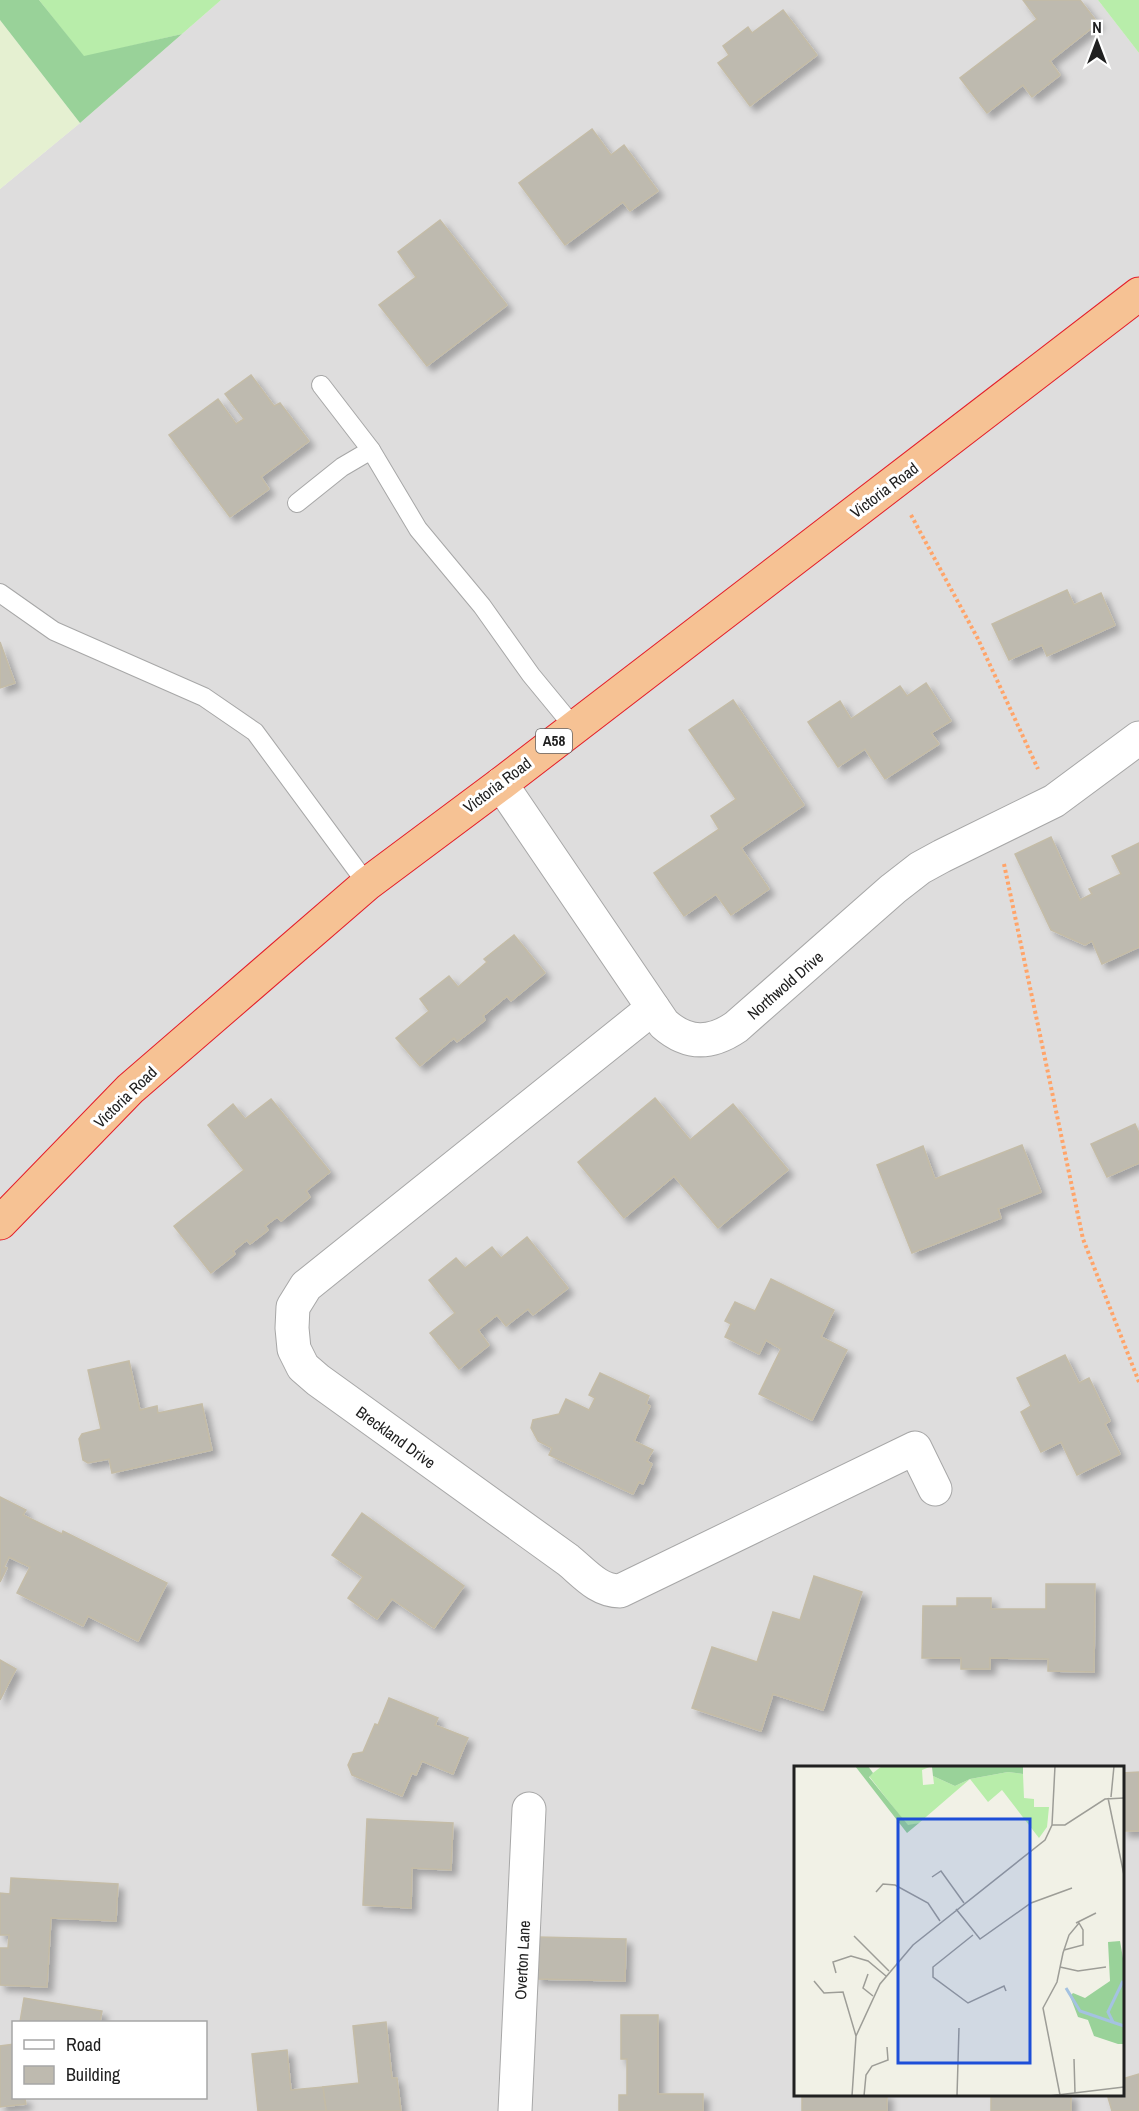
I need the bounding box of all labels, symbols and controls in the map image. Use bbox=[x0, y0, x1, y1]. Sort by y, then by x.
north arrow bbox=[1067, 12, 1127, 72]
text: N bbox=[1092, 16, 1102, 38]
street label: Victoria Road bbox=[845, 457, 923, 523]
road number: A58 bbox=[536, 729, 572, 753]
street label: Victoria Road bbox=[458, 752, 536, 818]
street label: Northwold Drive bbox=[742, 946, 828, 1024]
street label: Victoria Road bbox=[89, 1061, 161, 1133]
street label: Breckland Drive bbox=[352, 1401, 440, 1473]
inset map bbox=[794, 1766, 1124, 2096]
street label: Overton Lane bbox=[509, 1920, 535, 2000]
legend bbox=[12, 2021, 207, 2099]
text: Road bbox=[66, 2032, 101, 2057]
text: Building bbox=[66, 2062, 121, 2087]

